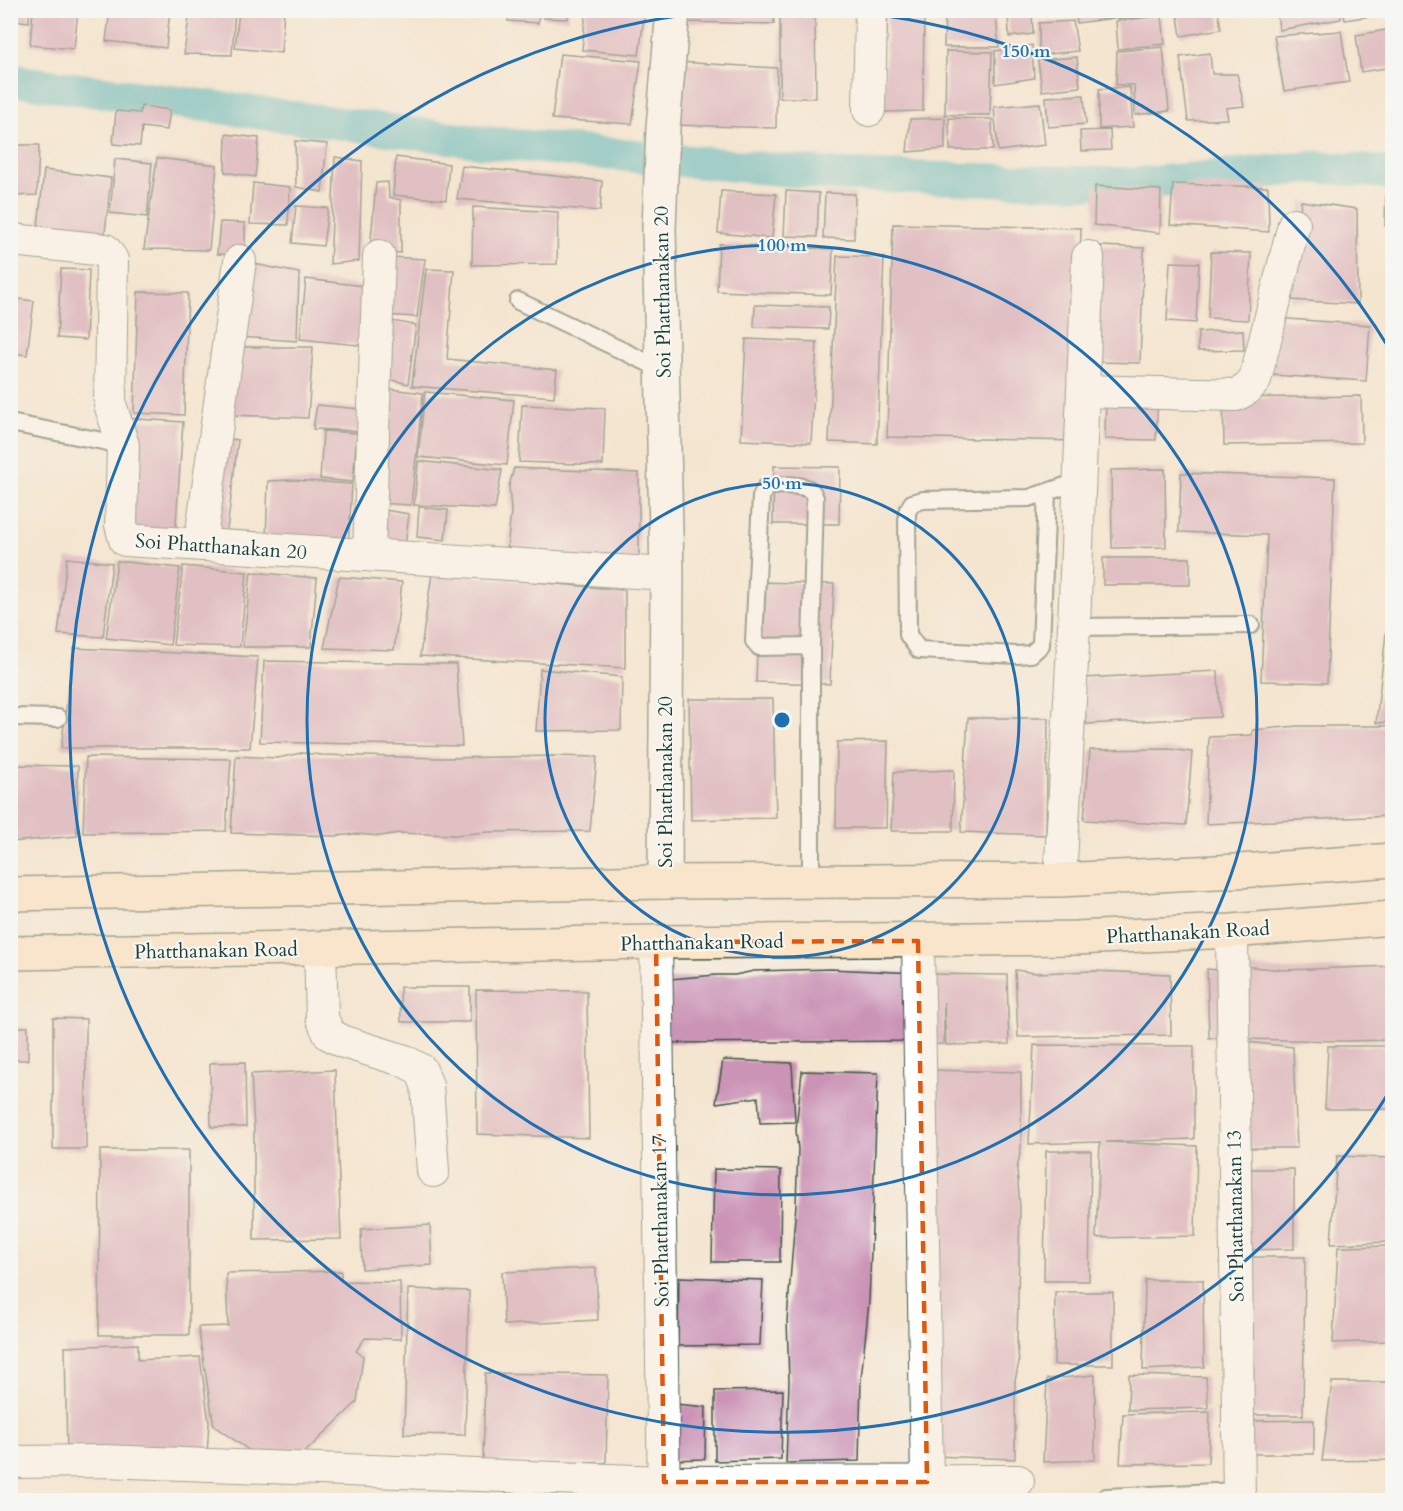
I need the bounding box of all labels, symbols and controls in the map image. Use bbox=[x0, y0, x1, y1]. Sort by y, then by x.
text: 150 m bbox=[1001, 39, 1051, 64]
street label: Soi Phatthanakan 20 bbox=[648, 206, 677, 378]
text: 100 m bbox=[757, 233, 807, 258]
text: 50 m bbox=[762, 471, 802, 496]
street label: Soi Phatthanakan 20 bbox=[134, 527, 308, 566]
street label: Soi Phatthanakan 20 bbox=[652, 696, 679, 868]
centre of rings bbox=[772, 710, 792, 730]
street label: Phatthanakan Road bbox=[1106, 915, 1271, 950]
street label: Phatthanakan Road bbox=[620, 928, 784, 957]
street label: Phatthanakan Road bbox=[134, 936, 298, 965]
street label: Soi Phatthanakan 13 bbox=[1221, 1130, 1250, 1302]
street label: Soi Phatthanakan 17 bbox=[646, 1135, 675, 1307]

